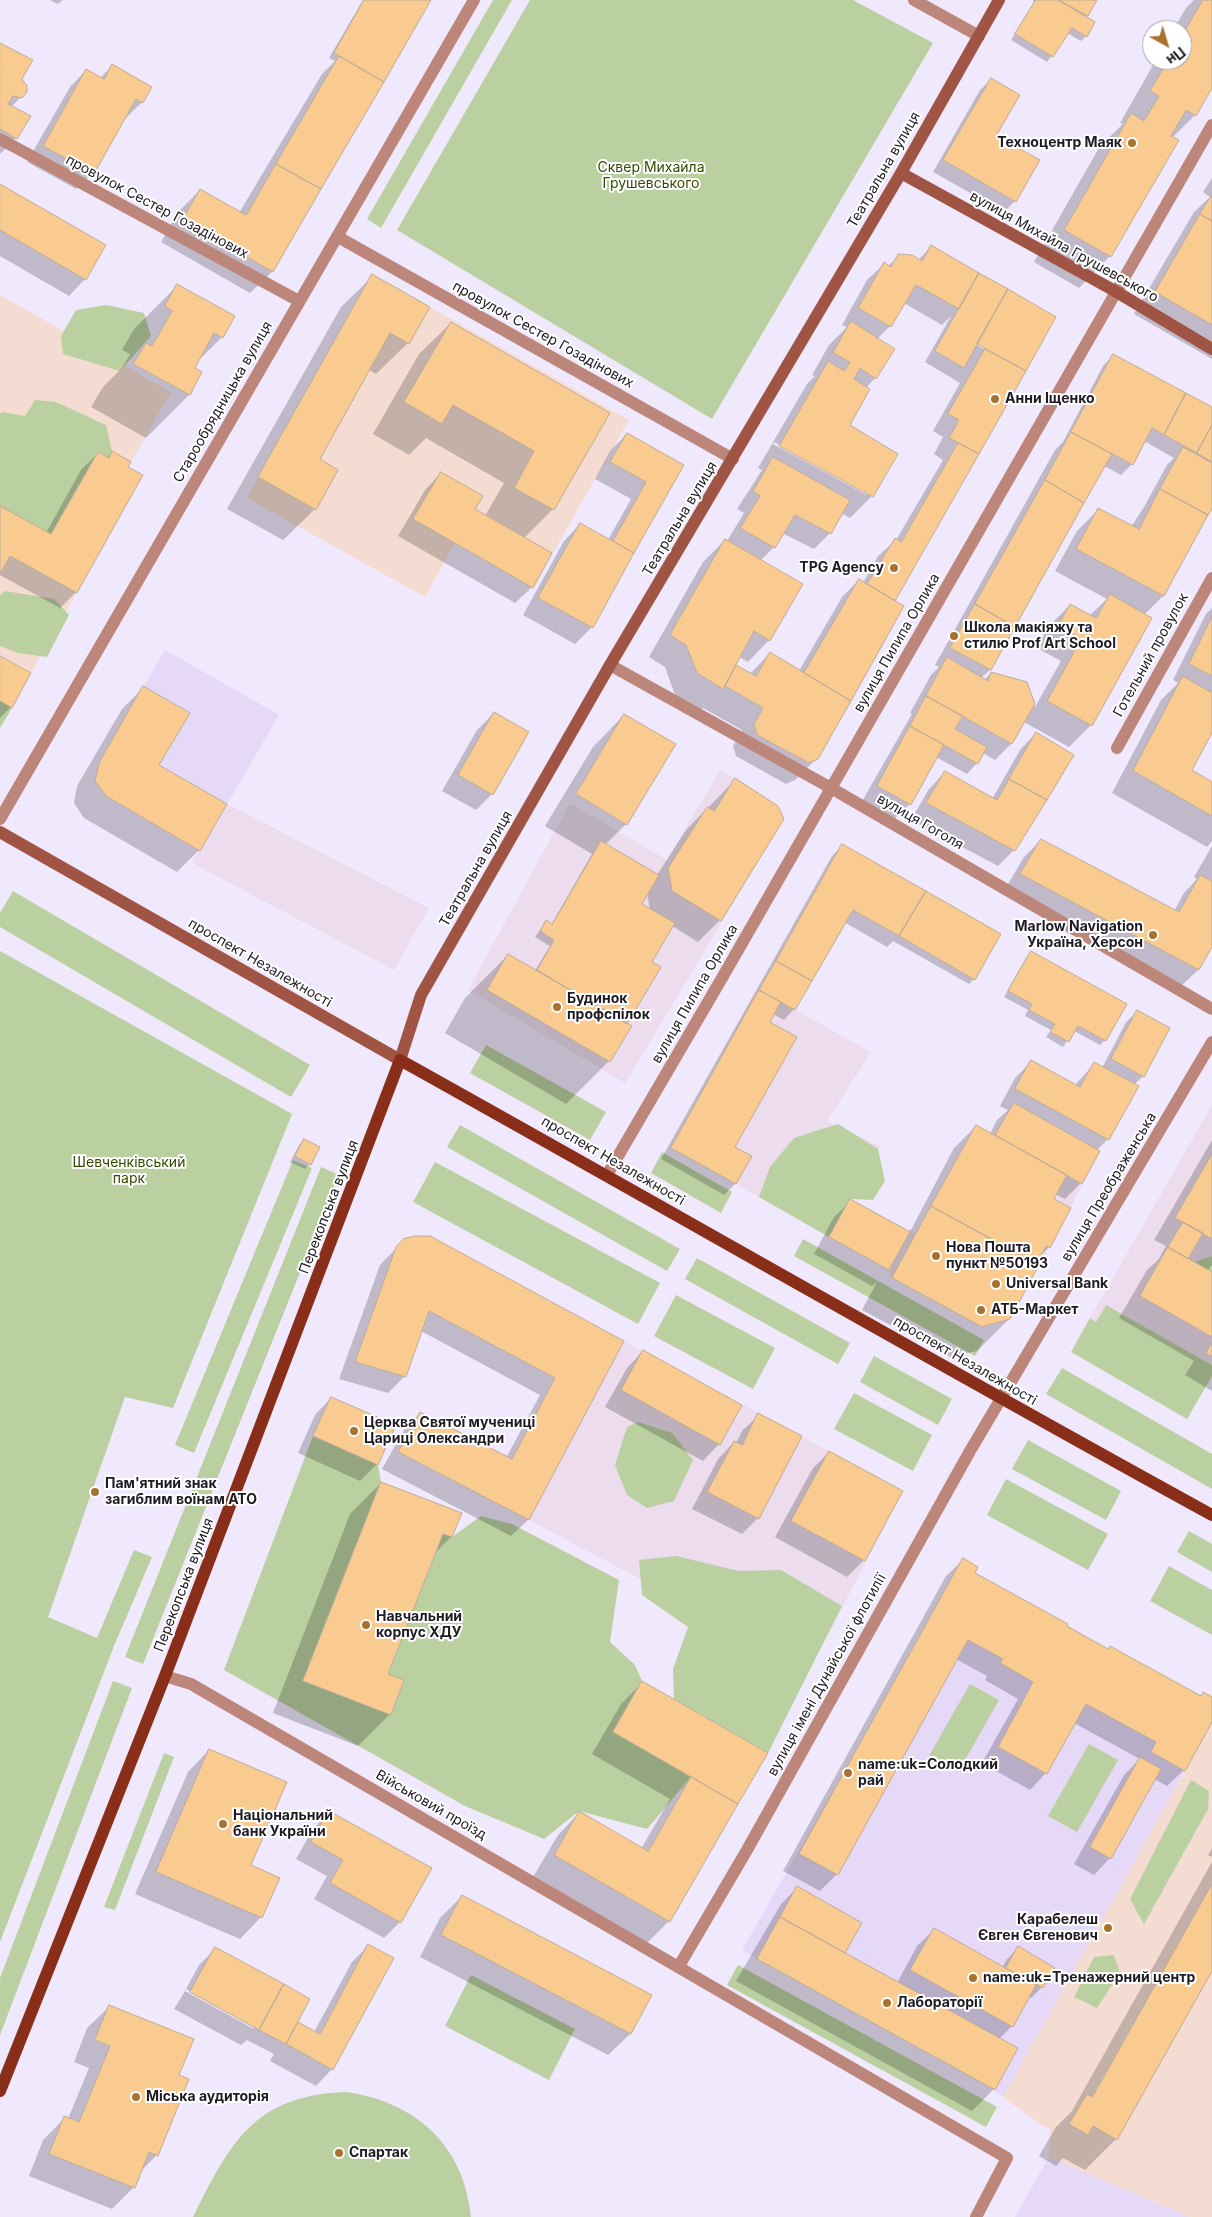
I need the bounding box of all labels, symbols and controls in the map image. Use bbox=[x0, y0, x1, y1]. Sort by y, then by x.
north arrow bbox=[1142, 20, 1192, 70]
text: Пн bbox=[1163, 44, 1189, 69]
street label: Театральна вулиця bbox=[844, 109, 924, 231]
place label: Техноцентр Маяк bbox=[997, 135, 1122, 151]
marker: Техноцентр Маяк bbox=[1126, 137, 1138, 149]
street label: провулок Сестер Гозадінових bbox=[63, 152, 251, 262]
park label: Сквер Михайла Грушевського bbox=[597, 160, 705, 192]
street label: вулиця Михайла Грушевського bbox=[967, 188, 1161, 306]
street label: провулок Сестер Гозадінових bbox=[449, 278, 637, 392]
street label: Старообрядницька вулиця bbox=[170, 319, 276, 485]
place label: Анни Іщенко bbox=[1005, 391, 1095, 407]
marker: Анни Іщенко bbox=[989, 393, 1001, 405]
street label: Театральна вулиця bbox=[639, 459, 721, 579]
place label: TPG Agency bbox=[799, 560, 884, 576]
marker: TPG Agency bbox=[888, 562, 900, 574]
street label: вулиця Пилипа Орлика bbox=[850, 571, 944, 715]
street label: Готельний провулок bbox=[1110, 590, 1192, 720]
place label: Школа макіяжу та стилю Prof Art School bbox=[964, 620, 1116, 652]
marker: Школа макіяжу та стилю Prof Art School bbox=[948, 630, 960, 642]
street label: вулиця Гоголя bbox=[874, 790, 966, 854]
street label: Театральна вулиця bbox=[436, 808, 516, 930]
street label: проспект Незалежності bbox=[185, 915, 335, 1011]
place label: Marlow Navigation Україна, Херсон bbox=[1015, 919, 1143, 952]
street label: вулиця Пилипа Орлика bbox=[648, 922, 742, 1066]
marker: Marlow Navigation Україна, Херсон bbox=[1147, 929, 1159, 941]
place label: Будинок профспілок bbox=[567, 991, 650, 1024]
marker: Будинок профспілок bbox=[551, 1001, 563, 1013]
street label: вулиця Преображенська bbox=[1058, 1110, 1160, 1264]
street label: проспект Незалежності bbox=[538, 1113, 688, 1209]
street label: Перекопська вулиця bbox=[296, 1138, 362, 1276]
park label: Шевченківський парк bbox=[73, 1155, 185, 1188]
place label: Нова Пошта пункт №50193 bbox=[946, 1240, 1048, 1272]
marker: Нова Пошта пункт №50193 bbox=[930, 1250, 942, 1262]
place label: Universal Bank bbox=[1006, 1276, 1108, 1292]
marker: Universal Bank bbox=[990, 1278, 1002, 1290]
place label: АТБ-Маркет bbox=[991, 1302, 1078, 1318]
marker: АТБ-Маркет bbox=[975, 1304, 987, 1316]
street label: проспект Незалежності bbox=[890, 1313, 1040, 1409]
place label: Церква Святої мучениці Цариці Олександри bbox=[364, 1415, 535, 1448]
marker: Церква Святої мучениці Цариці Олександри bbox=[348, 1425, 360, 1437]
place label: Пам'ятний знак загиблим воїнам АТО bbox=[105, 1476, 257, 1508]
marker: Пам'ятний знак загиблим воїнам АТО bbox=[89, 1486, 101, 1498]
street label: Перекопська вулиця bbox=[151, 1516, 217, 1654]
street label: вулиця імені Дунайської флотилії bbox=[764, 1571, 890, 1779]
place label: Навчальний корпус ХДУ bbox=[376, 1609, 462, 1641]
marker: Навчальний корпус ХДУ bbox=[360, 1619, 372, 1631]
place label: name:uk=Солодкий рай bbox=[858, 1757, 998, 1790]
street label: Військовий проїзд bbox=[373, 1766, 489, 1844]
marker: name:uk=Солодкий рай bbox=[842, 1767, 854, 1779]
place label: Національний банк України bbox=[233, 1808, 333, 1840]
marker: Національний банк України bbox=[217, 1818, 229, 1830]
place label: Карабелеш Євген Євгенович bbox=[978, 1912, 1098, 1944]
marker: Карабелеш Євген Євгенович bbox=[1102, 1922, 1114, 1934]
place label: name:uk=Тренажерний центр bbox=[983, 1970, 1195, 1986]
marker: name:uk=Тренажерний центр bbox=[967, 1972, 979, 1984]
place label: Лабораторії bbox=[897, 1995, 982, 2011]
marker: Лабораторії bbox=[881, 1997, 893, 2009]
place label: Міська аудиторія bbox=[146, 2089, 269, 2105]
marker: Міська аудиторія bbox=[130, 2091, 142, 2103]
place label: Спартак bbox=[349, 2145, 408, 2161]
marker: Спартак bbox=[333, 2147, 345, 2159]

